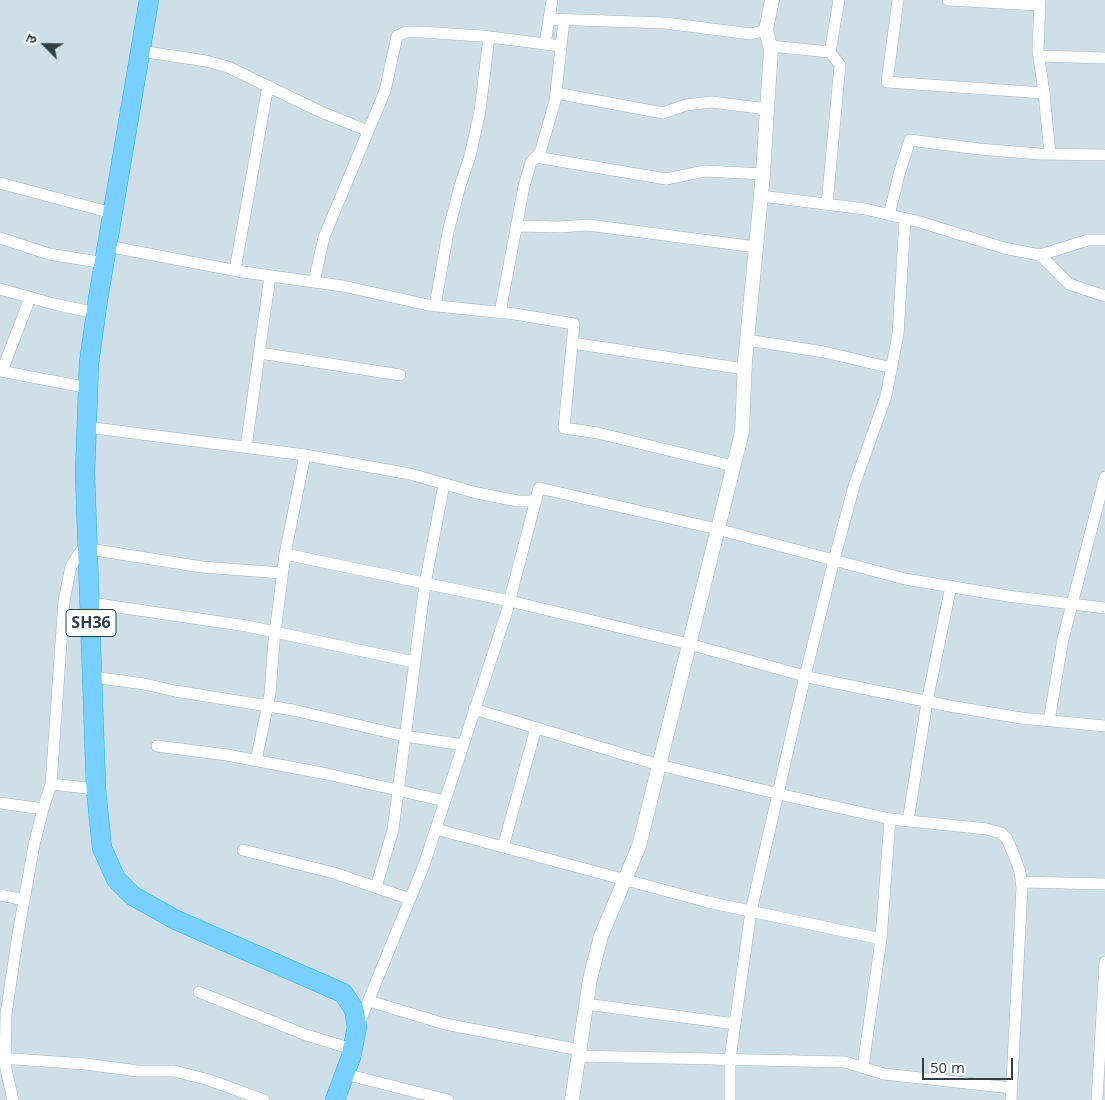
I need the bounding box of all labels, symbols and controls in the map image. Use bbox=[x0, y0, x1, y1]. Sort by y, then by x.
north arrow bbox=[20, 20, 70, 70]
text: उ bbox=[20, 31, 41, 46]
road number: SH36 bbox=[66, 610, 116, 636]
scale bar bbox=[925, 1048, 1016, 1080]
text: 50 m bbox=[930, 1057, 965, 1077]

